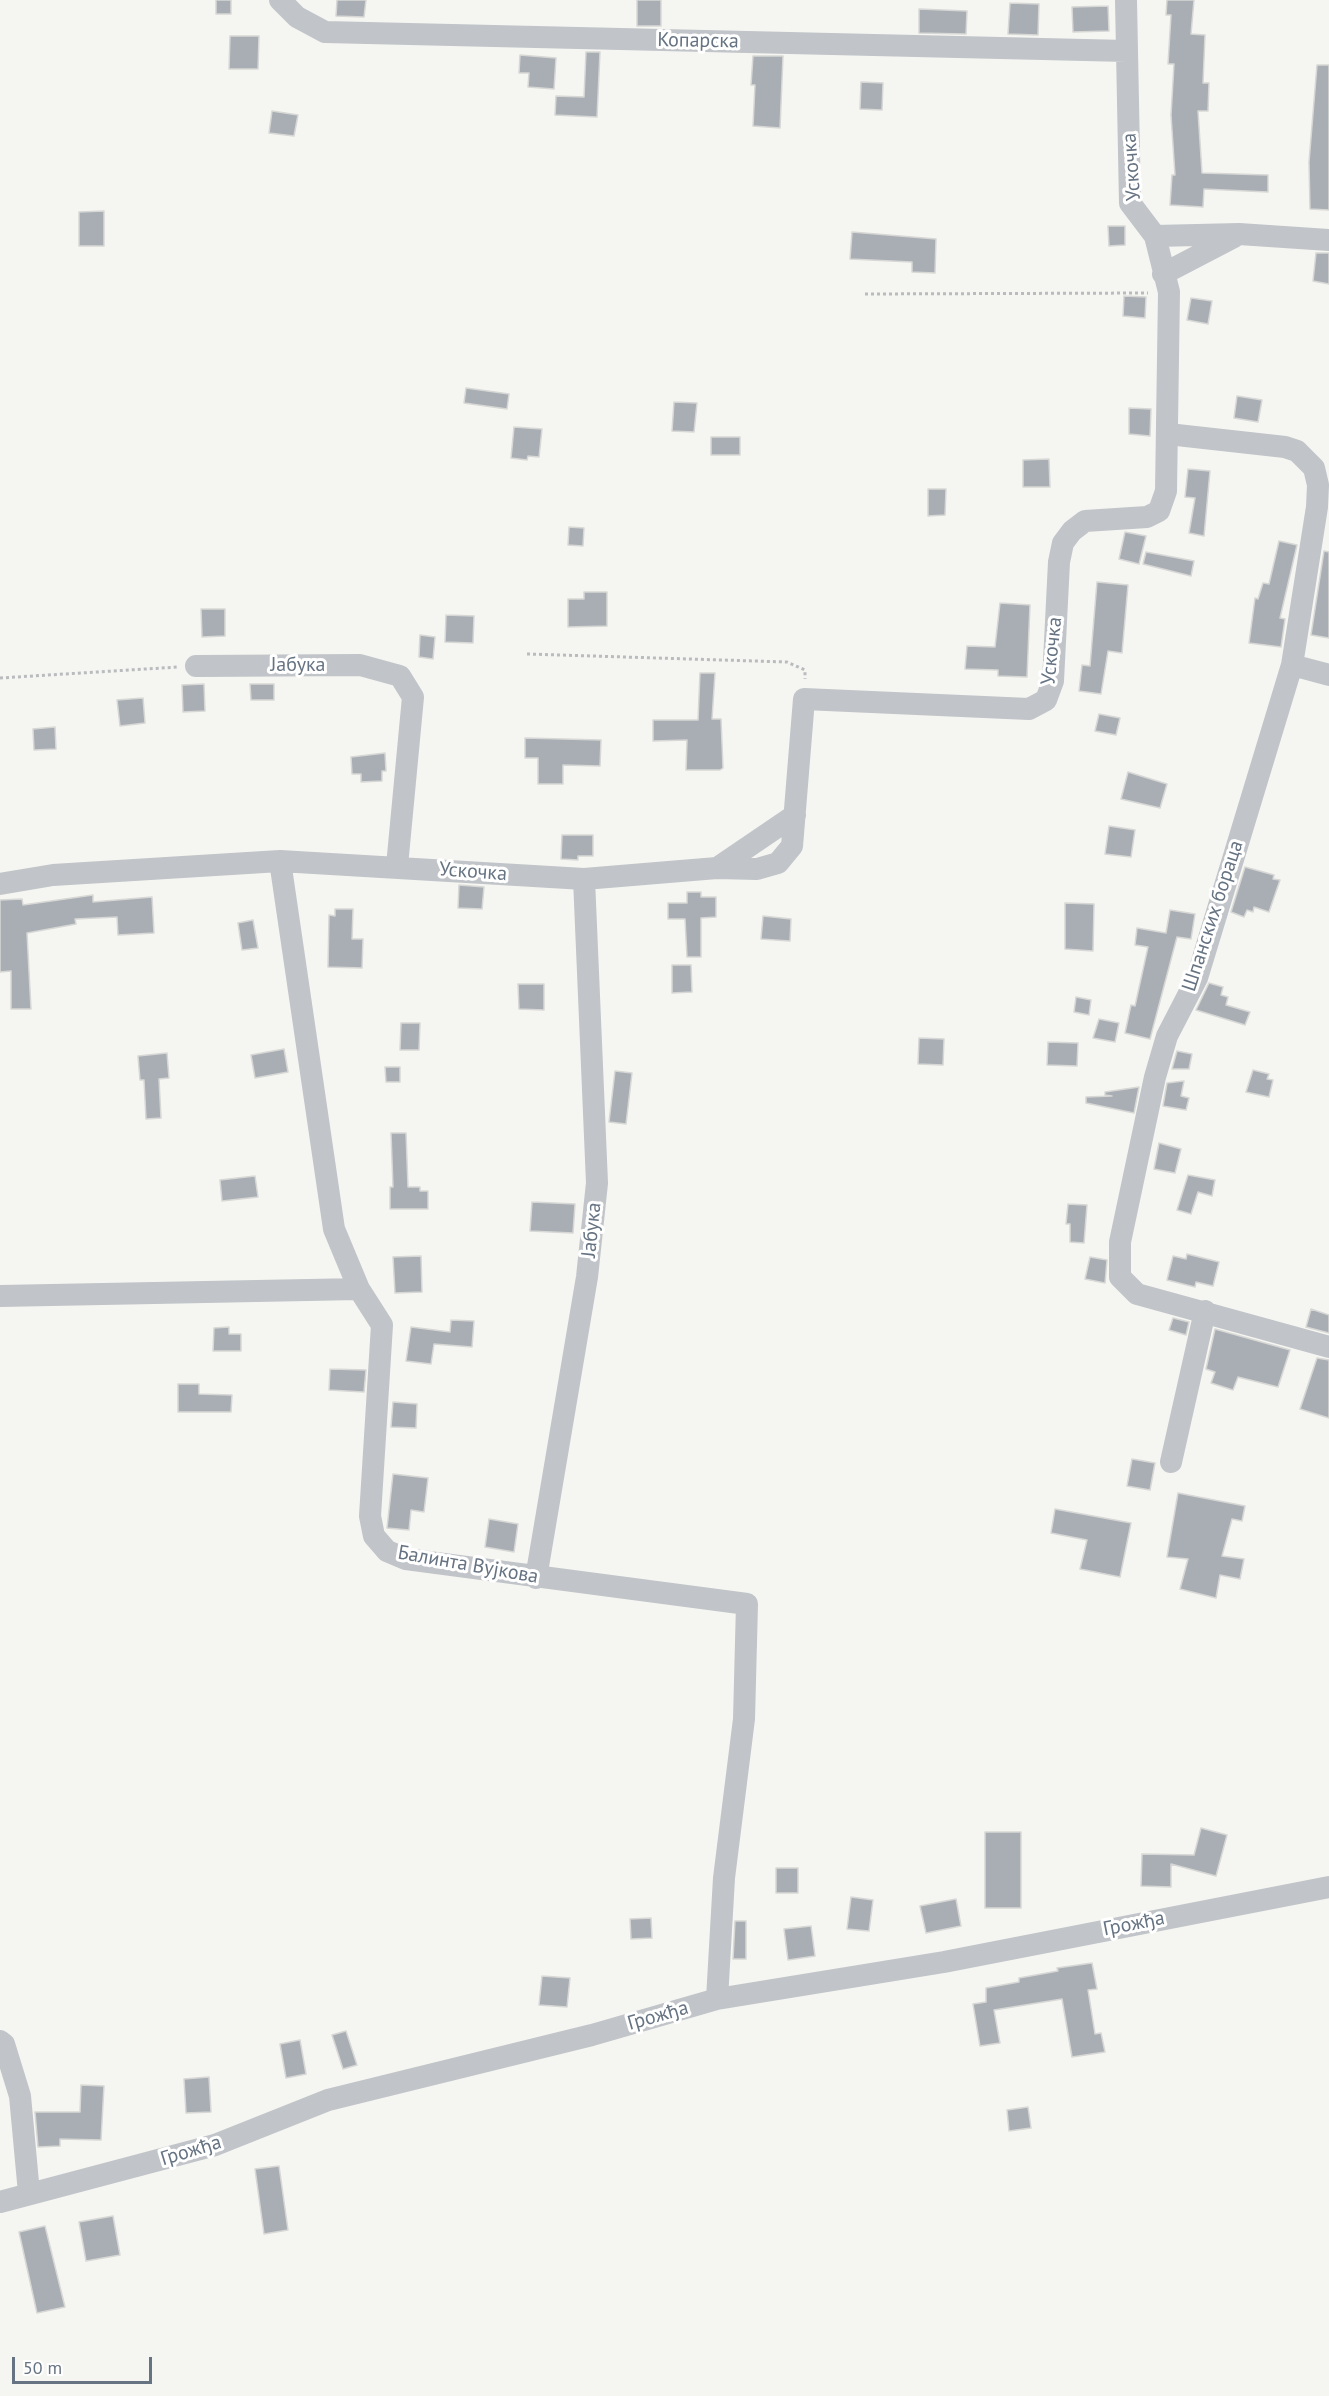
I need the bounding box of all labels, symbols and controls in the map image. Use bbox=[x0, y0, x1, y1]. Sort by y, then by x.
street label: Копарска bbox=[657, 28, 739, 54]
street label: Ускочка bbox=[1118, 132, 1146, 202]
street label: Ускочка bbox=[1037, 616, 1067, 686]
street label: Јабука bbox=[270, 653, 326, 677]
street label: Шпанских бораца bbox=[1177, 838, 1249, 994]
street label: Ускочка bbox=[438, 858, 508, 886]
street label: Јабука bbox=[577, 1201, 607, 1259]
street label: Балинта Вујкова bbox=[396, 1541, 540, 1589]
street label: Грожђа bbox=[1101, 1906, 1167, 1942]
street label: Грожђа bbox=[625, 1996, 691, 2036]
street label: Грожђа bbox=[158, 2130, 224, 2172]
scale bar bbox=[15, 2345, 154, 2383]
text: 50 m bbox=[23, 2356, 62, 2379]

